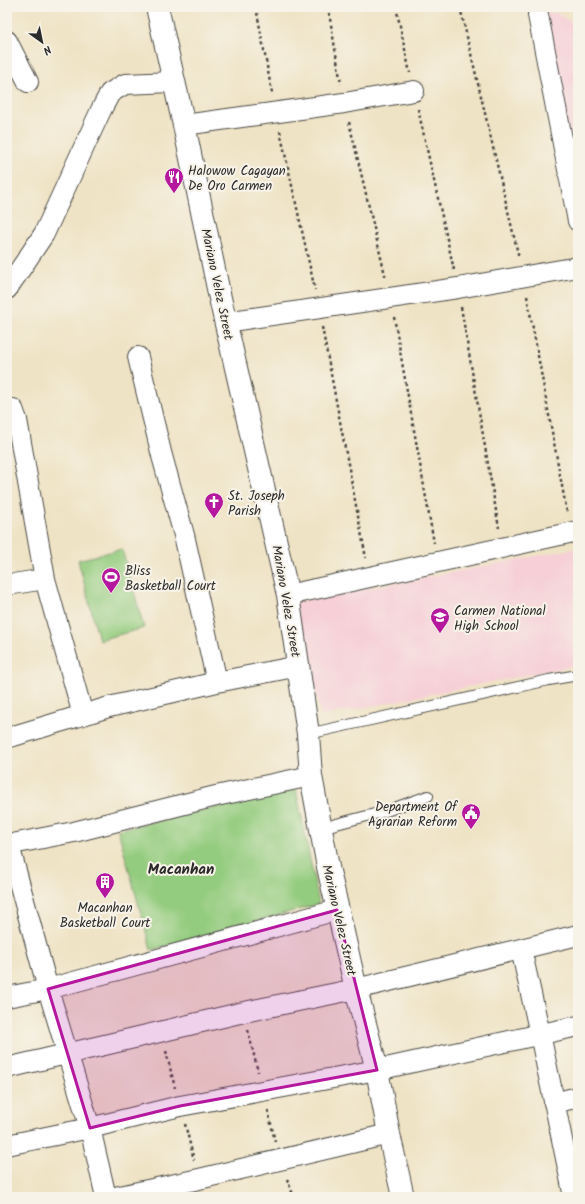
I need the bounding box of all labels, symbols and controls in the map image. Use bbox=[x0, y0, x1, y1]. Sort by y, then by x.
north arrow bbox=[22, 22, 62, 62]
text: N bbox=[39, 40, 55, 59]
place label: Halowow Cagayan De Oro Carmen bbox=[188, 161, 286, 197]
restaurant icon: Halowow Cagayan De Oro Carmen bbox=[163, 166, 185, 194]
street label: Mariano Velez Street bbox=[194, 227, 239, 343]
place label: St. Joseph Parish bbox=[228, 486, 285, 522]
church icon: St. Joseph Parish bbox=[203, 491, 225, 519]
street label: Mariano Velez Street bbox=[265, 544, 306, 660]
place label: Bliss Basketball Court bbox=[125, 561, 217, 597]
sports icon: Bliss Basketball Court bbox=[100, 566, 122, 594]
place label: Carmen National High School bbox=[454, 601, 546, 637]
school or university icon: Carmen National High School bbox=[429, 606, 451, 634]
place label: Department Of Agrarian Reform bbox=[368, 797, 458, 833]
public building icon: Department Of Agrarian Reform bbox=[460, 802, 482, 830]
district label: Macanhan bbox=[148, 858, 214, 882]
street label: Mariano Velez Street bbox=[316, 863, 362, 979]
building icon: Macanhan Basketball Court bbox=[94, 871, 116, 899]
place label: Macanhan Basketball Court bbox=[60, 898, 151, 934]

